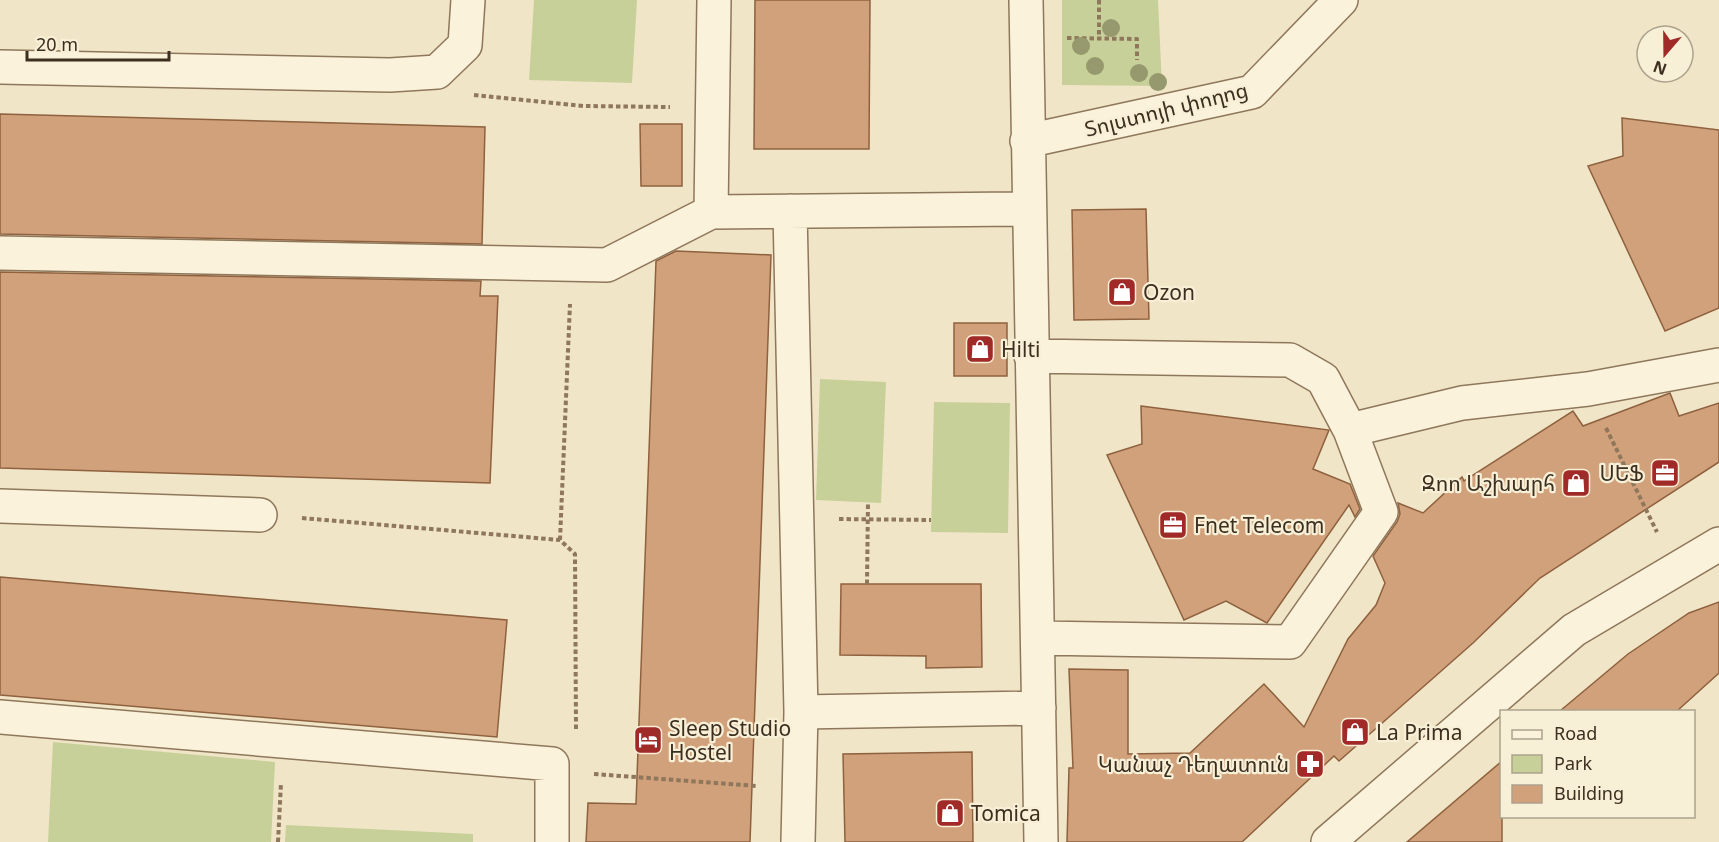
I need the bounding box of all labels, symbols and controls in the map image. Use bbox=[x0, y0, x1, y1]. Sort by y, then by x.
scale bar bbox=[27, 24, 170, 62]
north arrow bbox=[1635, 24, 1695, 84]
text: 20 m bbox=[36, 32, 78, 56]
text: N bbox=[1650, 56, 1670, 81]
street label: Տոլստոյի փողոց bbox=[1081, 75, 1251, 143]
shop icon: Ozon bbox=[1106, 276, 1138, 308]
place label: Ozon bbox=[1143, 278, 1195, 306]
shop icon: Hilti bbox=[964, 333, 996, 365]
place label: Hilti bbox=[1001, 335, 1040, 363]
office icon: ՍԵՖ bbox=[1649, 457, 1681, 489]
place label: ՍԵՖ bbox=[1599, 459, 1644, 487]
shop icon: Զոո Աշխարհ bbox=[1560, 467, 1592, 499]
place label: Զոո Աշխարհ bbox=[1422, 469, 1555, 497]
office icon: Fnet Telecom bbox=[1157, 509, 1189, 541]
place label: Fnet Telecom bbox=[1194, 511, 1325, 539]
legend bbox=[1500, 710, 1695, 818]
place label: Sleep Studio Hostel bbox=[669, 714, 791, 766]
shop icon: La Prima bbox=[1339, 716, 1371, 748]
place label: La Prima bbox=[1376, 718, 1462, 746]
text: Road bbox=[1554, 721, 1597, 745]
hotel icon: Sleep Studio Hostel bbox=[632, 724, 664, 756]
pharmacy icon: Կանաչ Դեղատուն bbox=[1294, 748, 1326, 780]
place label: Կանաչ Դեղատուն bbox=[1098, 750, 1289, 778]
text: Park bbox=[1554, 751, 1592, 775]
text: Building bbox=[1554, 781, 1624, 805]
shop icon: Tomica bbox=[934, 797, 966, 829]
place label: Tomica bbox=[971, 799, 1041, 827]

